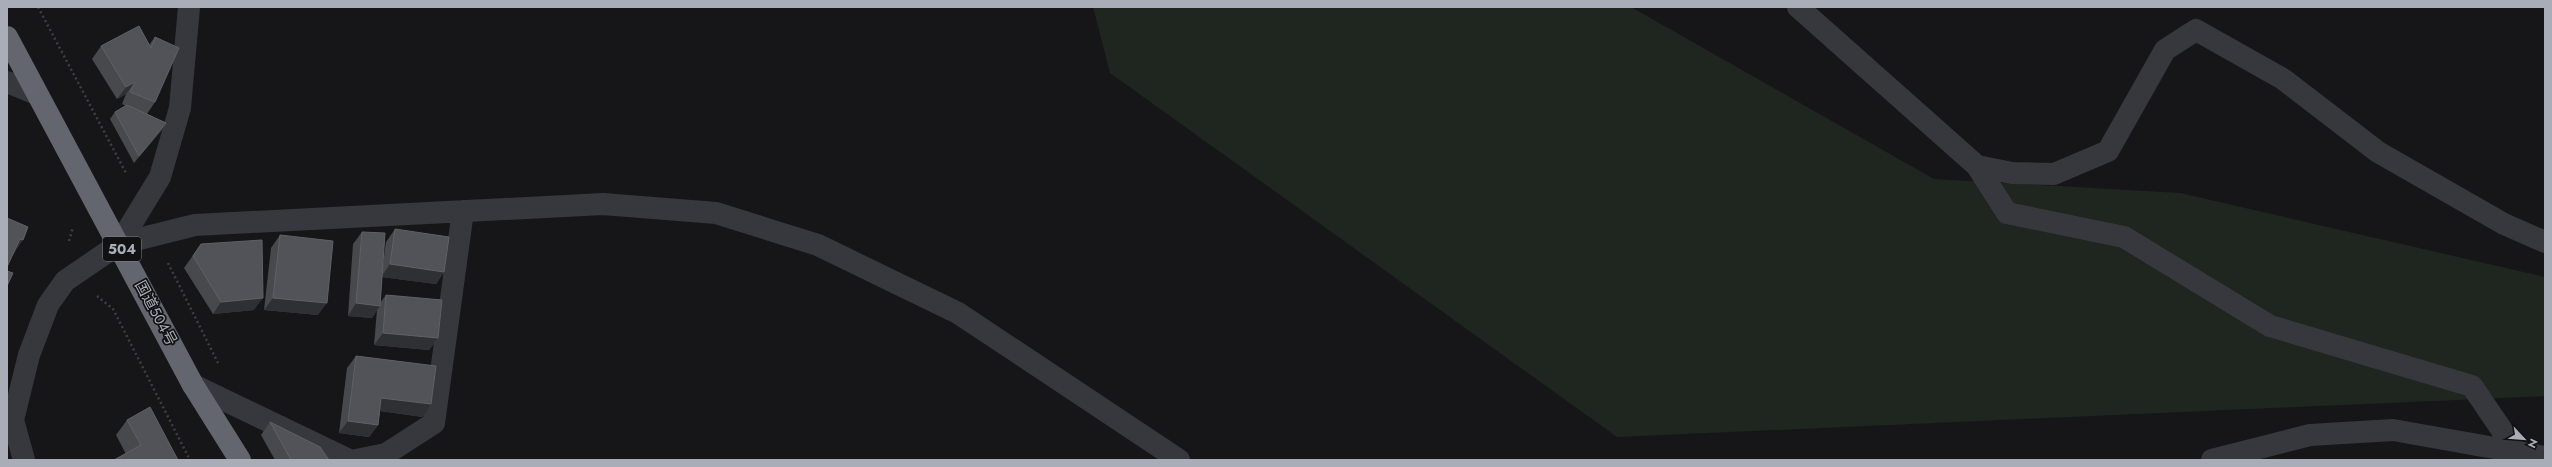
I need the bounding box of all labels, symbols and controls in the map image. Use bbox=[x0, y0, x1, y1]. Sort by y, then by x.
road number: 504 bbox=[103, 237, 141, 261]
street label: 国道504号 bbox=[130, 276, 182, 350]
north arrow bbox=[2504, 419, 2544, 459]
text: N bbox=[2524, 436, 2542, 451]

